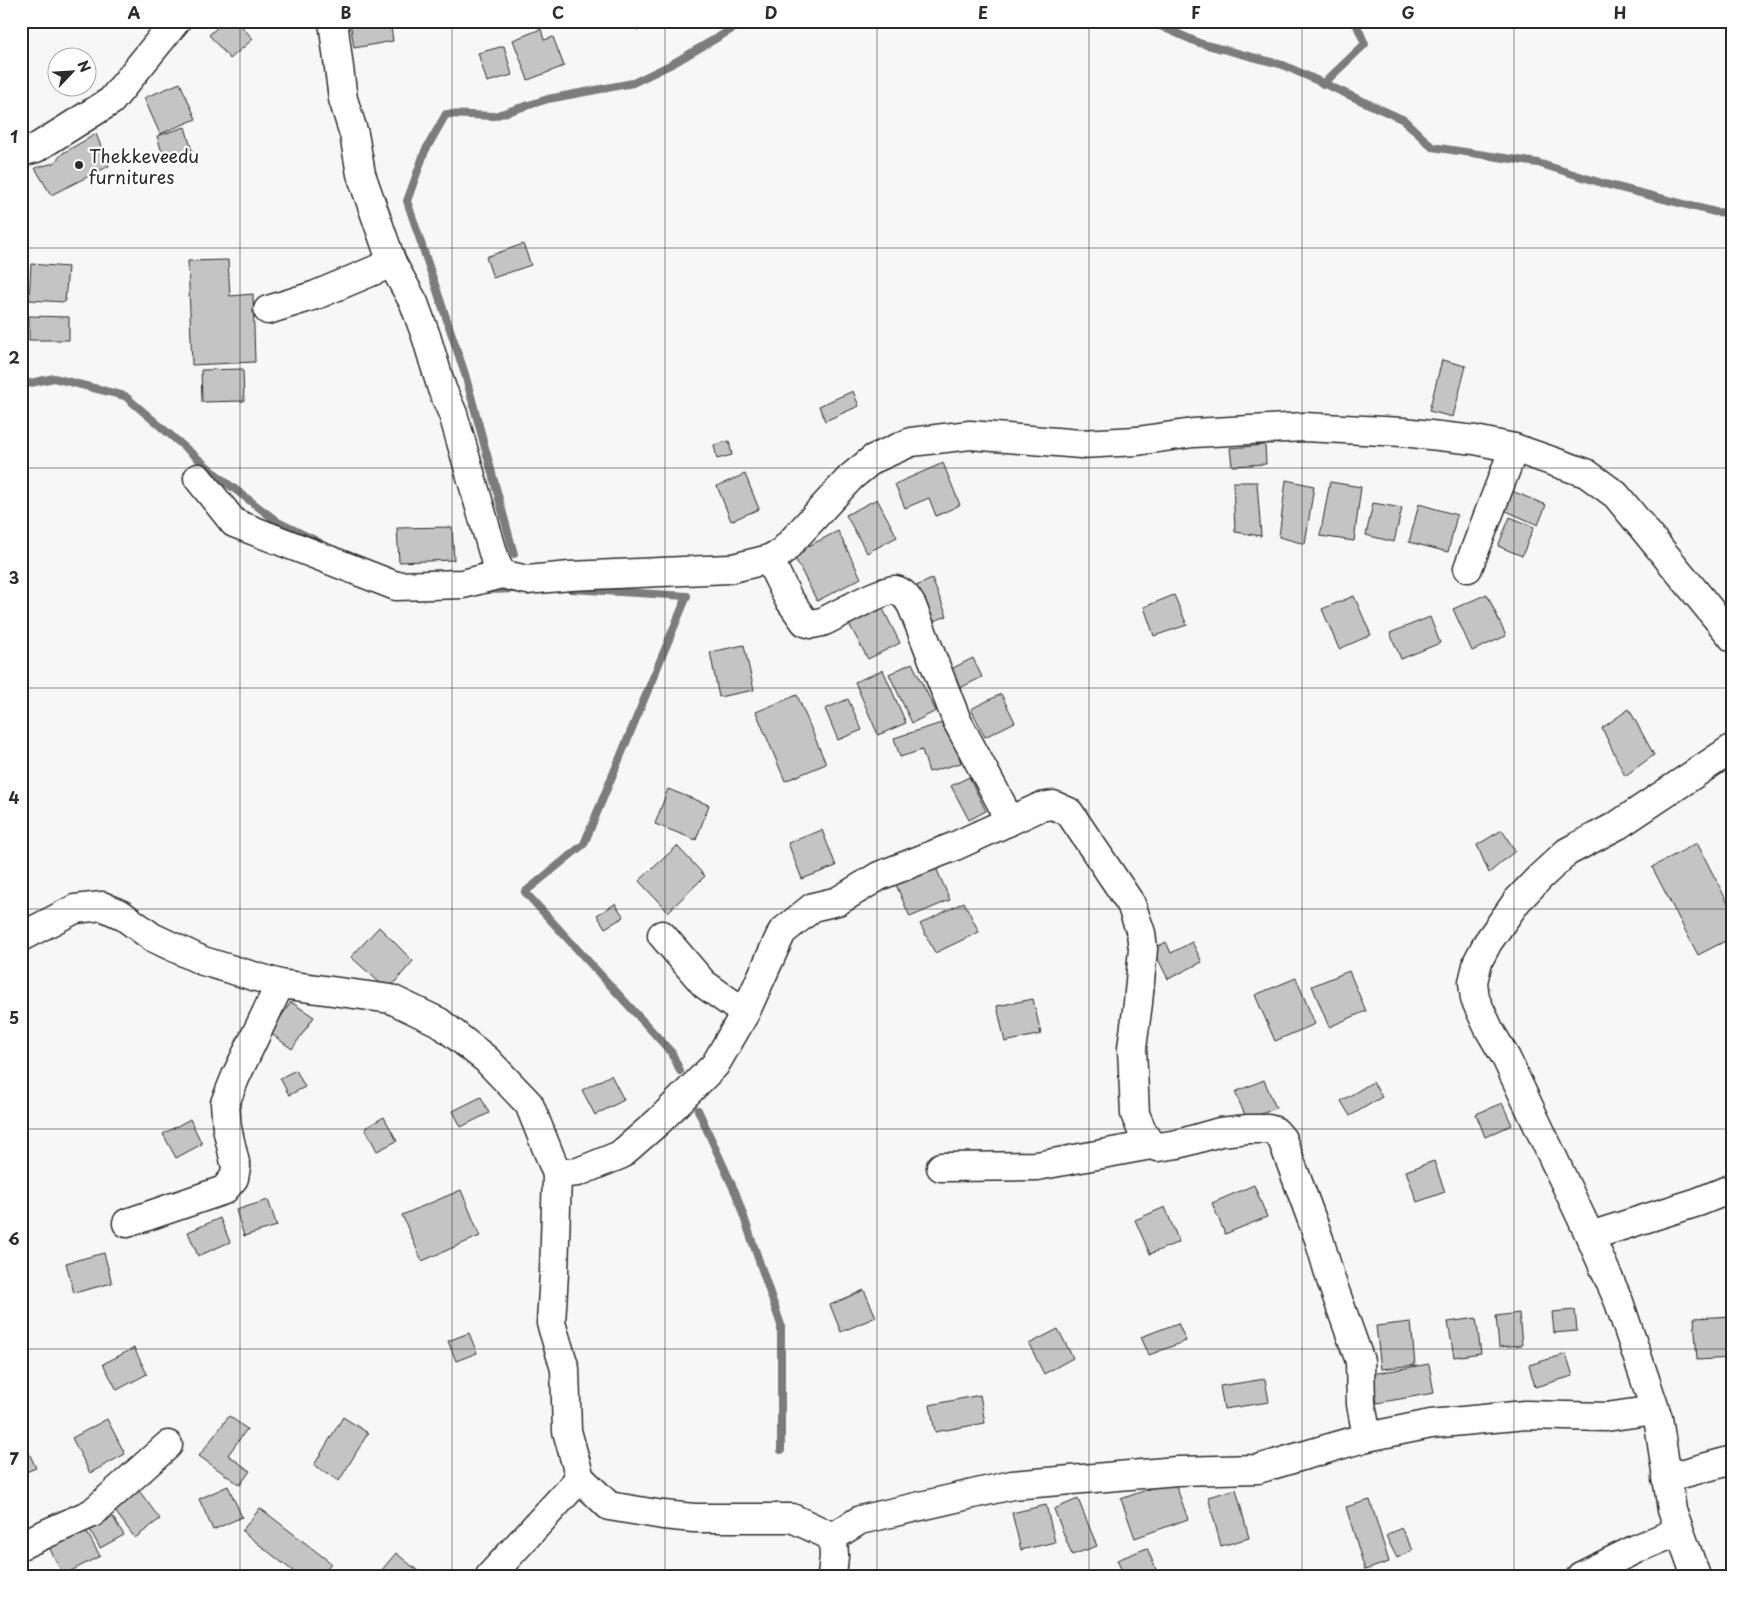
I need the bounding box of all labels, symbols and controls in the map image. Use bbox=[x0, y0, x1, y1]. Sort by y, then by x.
text: A bbox=[128, 0, 141, 24]
text: B bbox=[341, 0, 352, 24]
text: C bbox=[552, 0, 564, 24]
text: D bbox=[765, 0, 777, 24]
text: E bbox=[978, 0, 988, 24]
text: F bbox=[1191, 0, 1201, 24]
text: G bbox=[1401, 0, 1415, 24]
text: H bbox=[1614, 0, 1626, 24]
north arrow bbox=[48, 48, 98, 98]
text: N bbox=[72, 57, 96, 76]
text: 1 bbox=[10, 124, 18, 148]
place label: Thekkeveedu furnitures bbox=[89, 142, 199, 190]
marker: Thekkeveedu furnitures bbox=[73, 159, 85, 171]
text: 2 bbox=[8, 345, 20, 369]
text: 3 bbox=[9, 565, 19, 589]
text: 4 bbox=[9, 785, 20, 809]
text: 5 bbox=[9, 1005, 19, 1029]
text: 6 bbox=[8, 1226, 20, 1250]
text: 7 bbox=[9, 1446, 19, 1470]

